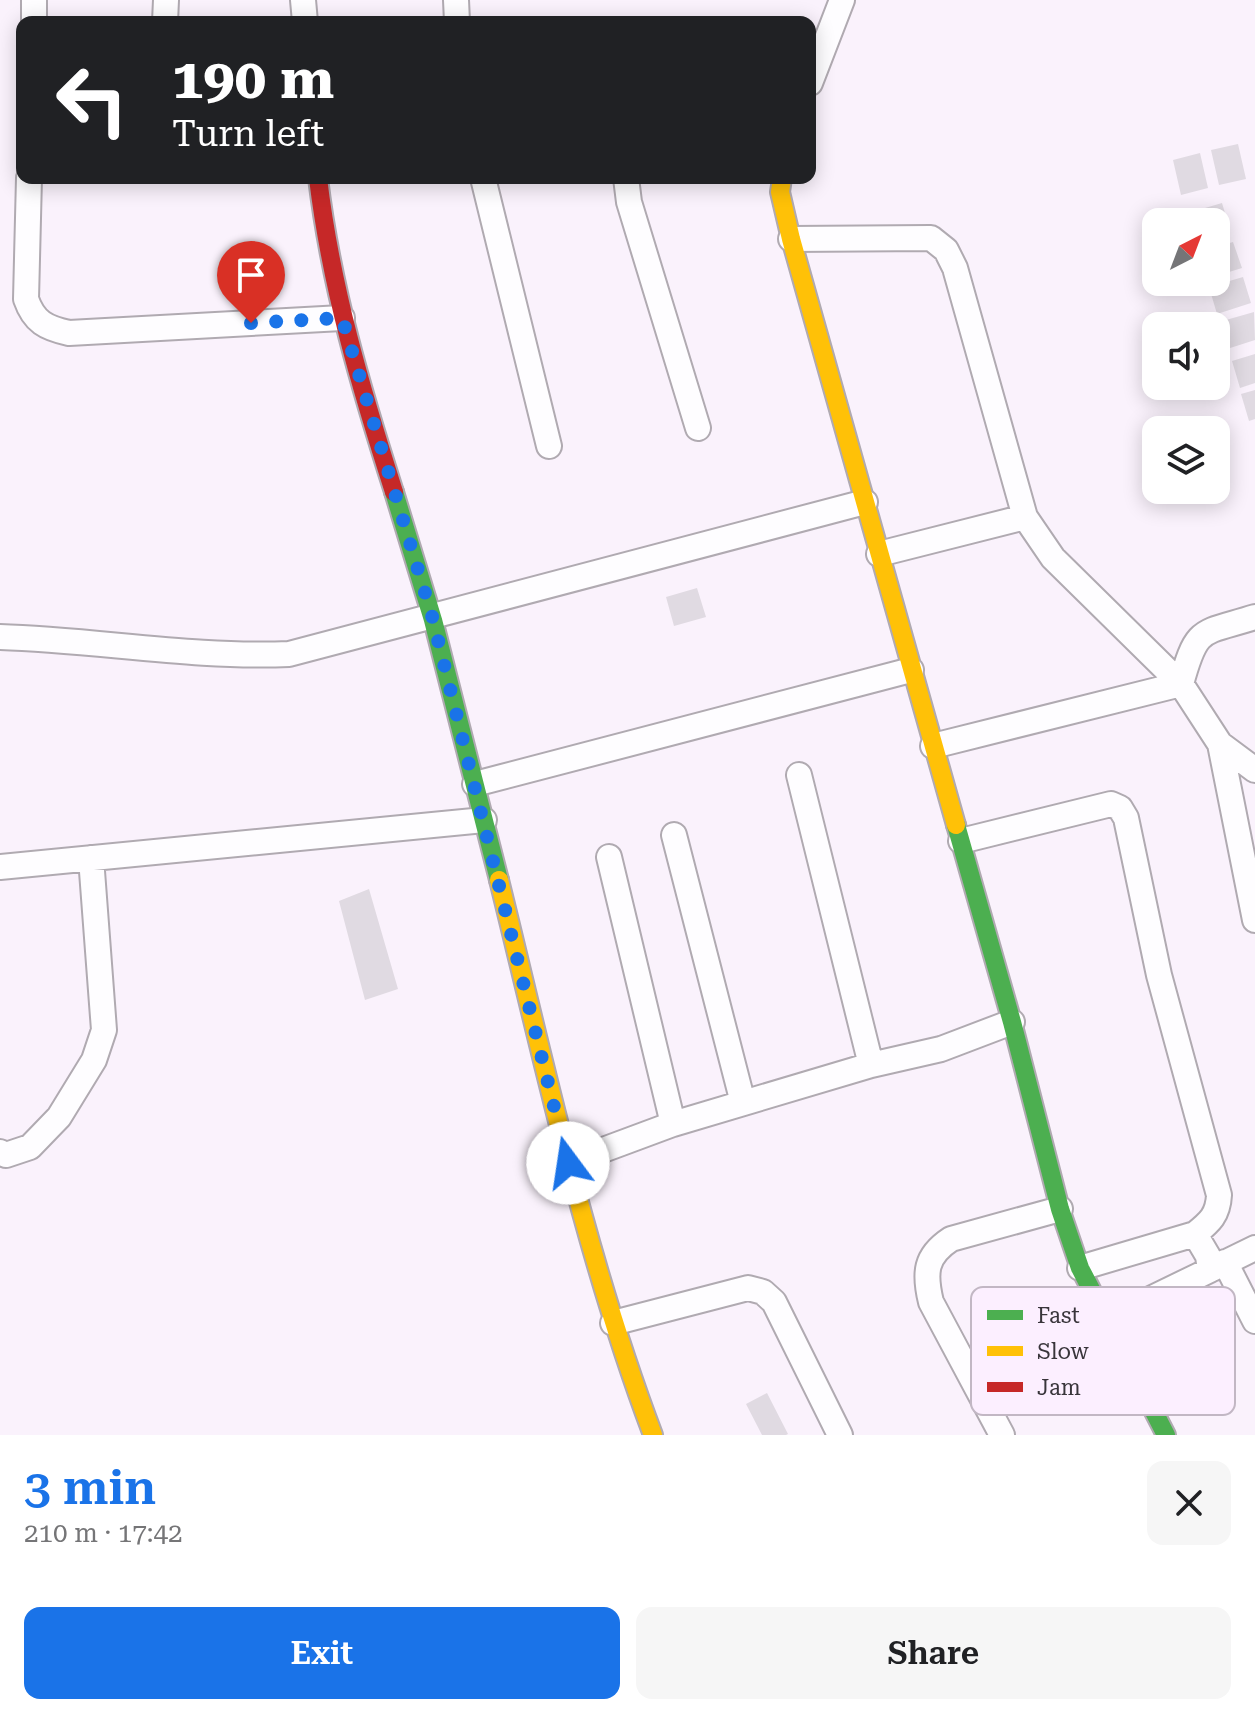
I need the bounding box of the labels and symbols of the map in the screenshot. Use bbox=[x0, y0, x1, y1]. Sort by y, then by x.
north arrow bbox=[1142, 208, 1230, 296]
pin bbox=[217, 241, 285, 323]
position arrow bbox=[526, 1121, 610, 1205]
legend bbox=[971, 1287, 1235, 1415]
text: Fast bbox=[1037, 1303, 1080, 1328]
text: Slow bbox=[1037, 1339, 1090, 1364]
text: Jam bbox=[1037, 1375, 1081, 1400]

